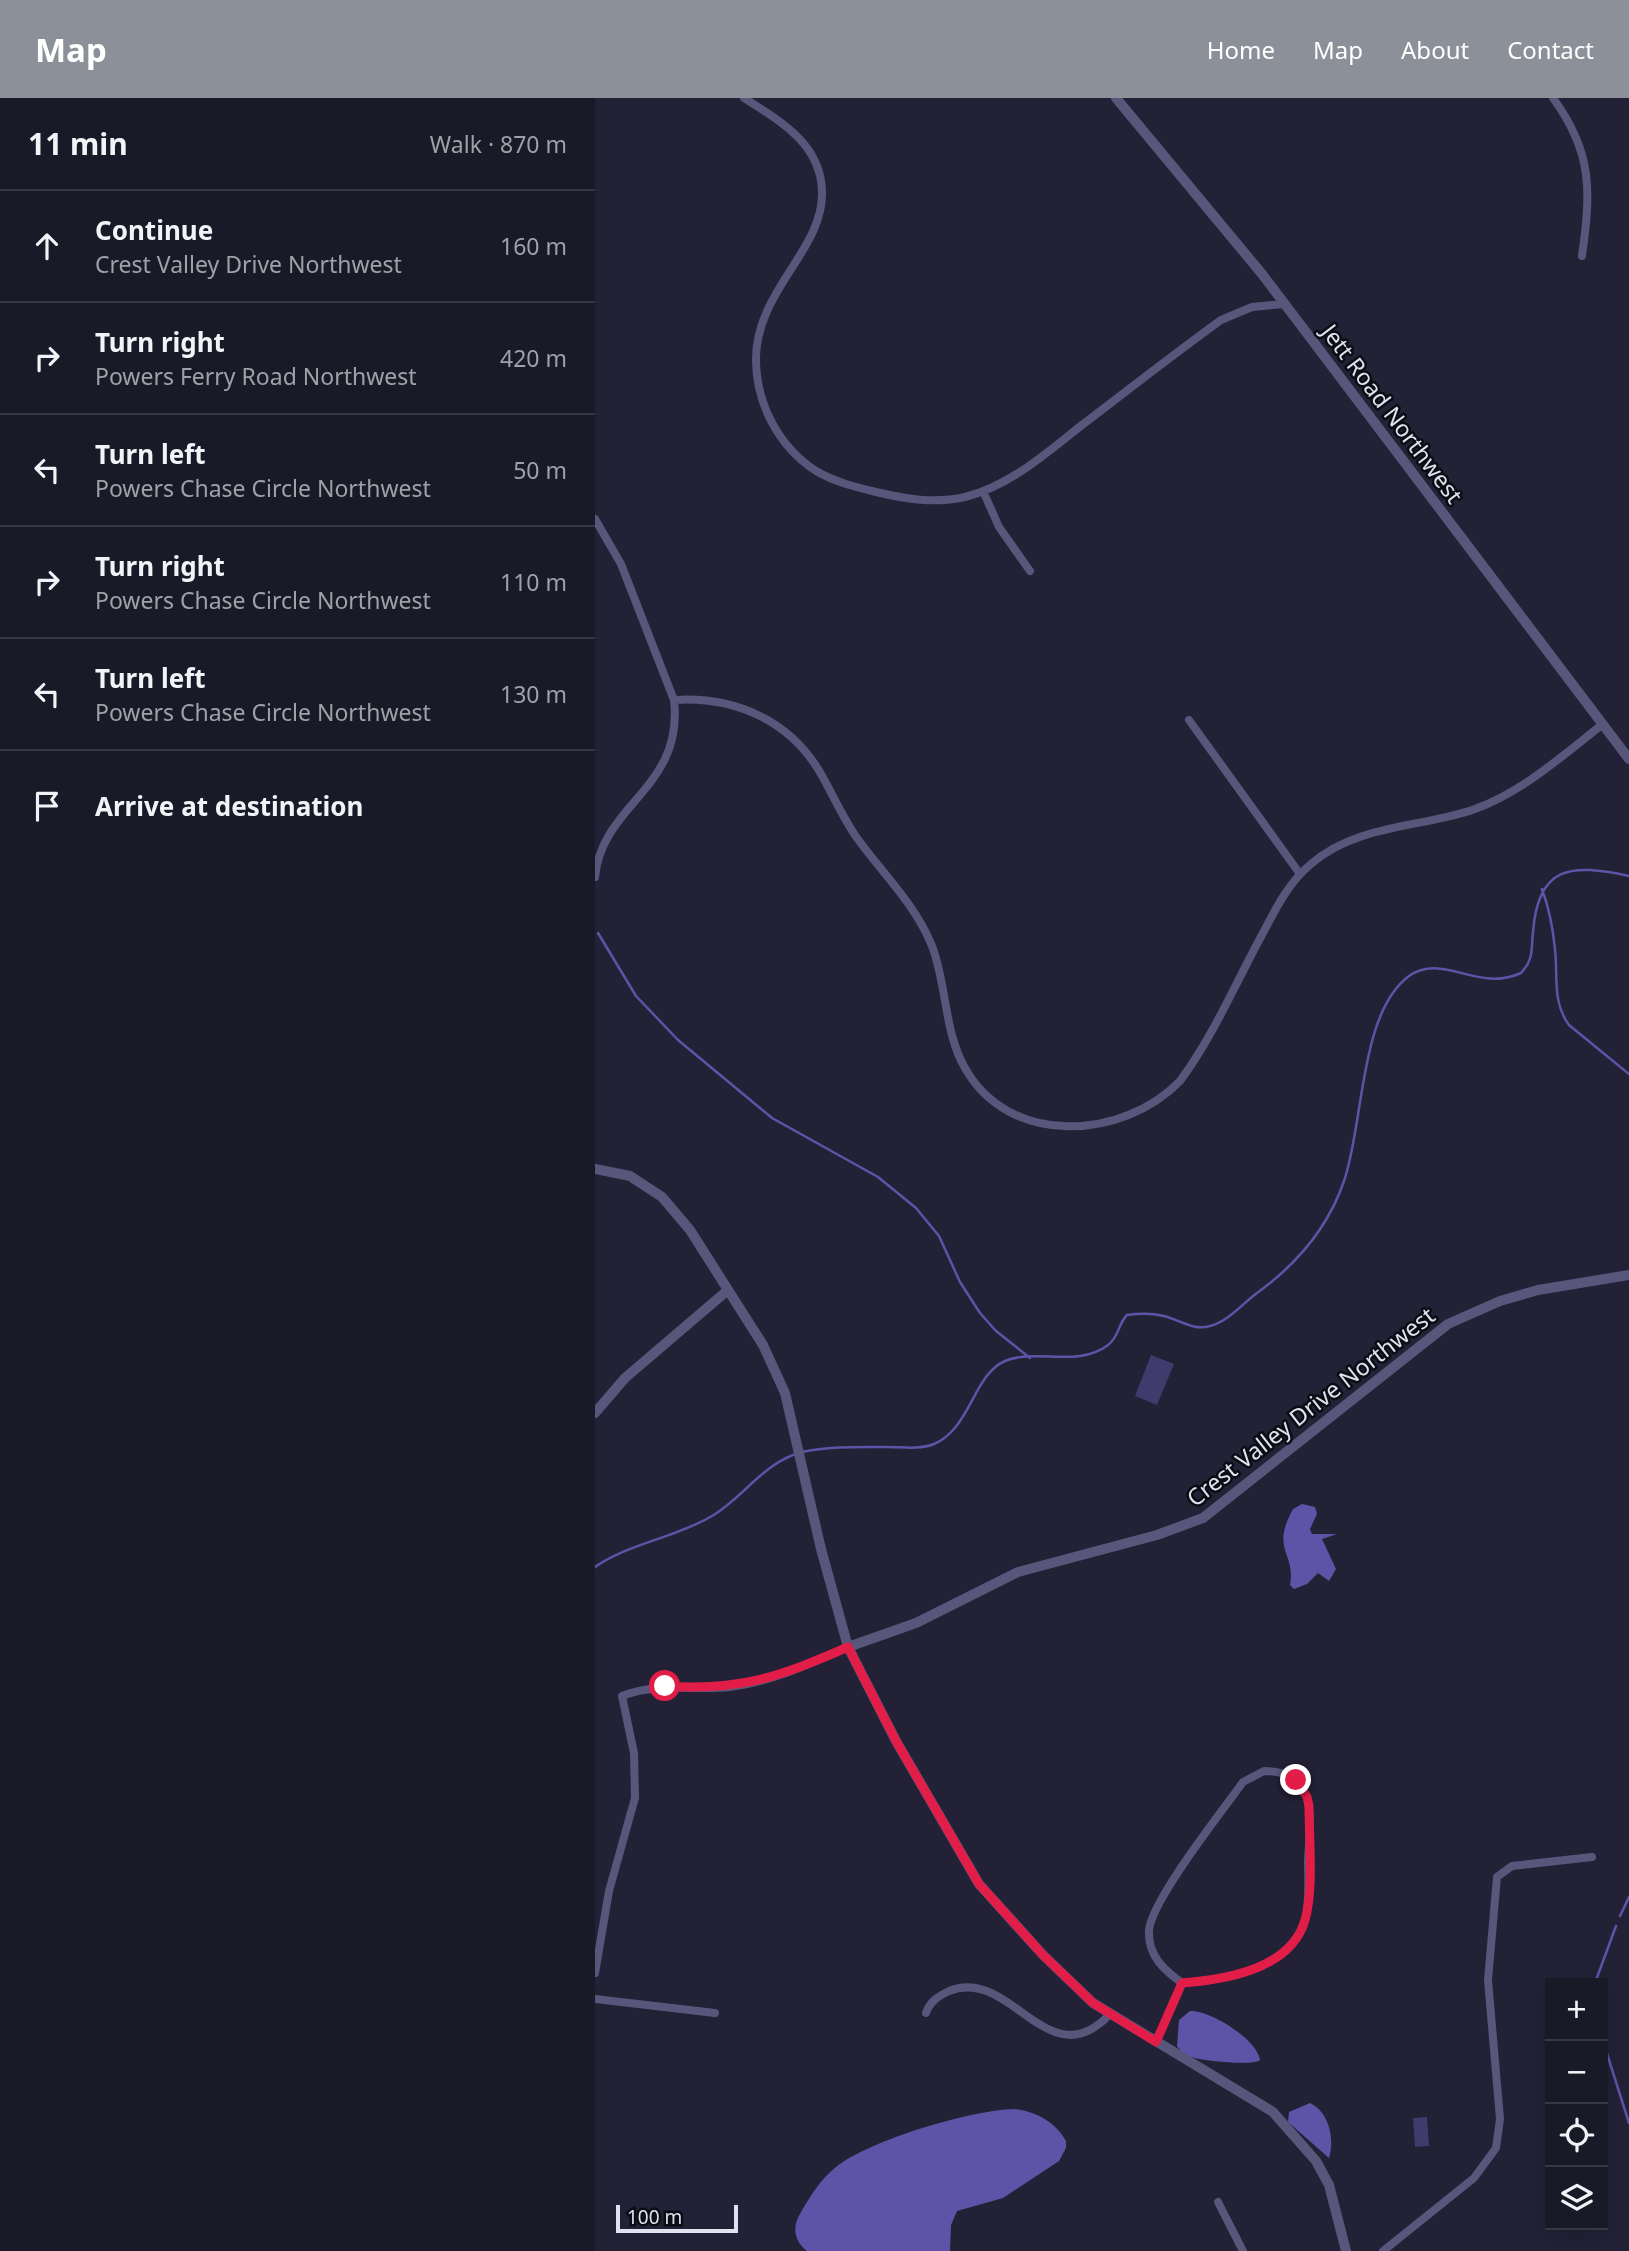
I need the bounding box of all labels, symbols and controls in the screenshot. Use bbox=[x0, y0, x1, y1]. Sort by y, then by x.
text: Map bbox=[35, 27, 107, 72]
text: Home bbox=[1207, 33, 1275, 66]
text: Map bbox=[1313, 33, 1363, 66]
text: About bbox=[1401, 33, 1469, 66]
text: Contact bbox=[1507, 33, 1594, 66]
text: 11 min bbox=[28, 123, 128, 164]
text: Walk · 870 m bbox=[430, 128, 567, 160]
text: Continue bbox=[95, 212, 213, 248]
icon: ahead bbox=[28, 227, 66, 265]
text: 160 m bbox=[500, 230, 567, 262]
text: Crest Valley Drive Northwest bbox=[95, 248, 402, 280]
street label: Jett Road Northwest bbox=[1314, 316, 1471, 510]
text: Turn right bbox=[95, 324, 225, 360]
icon: right bbox=[28, 339, 66, 377]
text: 420 m bbox=[500, 342, 567, 374]
text: Powers Ferry Road Northwest bbox=[95, 360, 417, 392]
text: Turn left bbox=[95, 436, 206, 472]
icon: left bbox=[28, 451, 66, 489]
text: 50 m bbox=[513, 454, 567, 486]
text: Powers Chase Circle Northwest bbox=[95, 472, 431, 504]
text: Turn right bbox=[95, 548, 225, 584]
icon: right bbox=[28, 563, 66, 601]
text: 110 m bbox=[500, 566, 567, 598]
text: Powers Chase Circle Northwest bbox=[95, 584, 431, 616]
text: Turn left bbox=[95, 660, 206, 696]
icon: left bbox=[28, 675, 66, 713]
text: 130 m bbox=[500, 678, 567, 710]
text: Powers Chase Circle Northwest bbox=[95, 696, 431, 728]
icon: arrive bbox=[28, 787, 66, 825]
text: Arrive at destination bbox=[95, 788, 364, 824]
street label: Crest Valley Drive Northwest bbox=[1180, 1299, 1441, 1513]
route start bbox=[649, 1670, 680, 1701]
route end bbox=[1280, 1764, 1311, 1795]
map controls bbox=[1545, 1978, 1608, 2230]
button: + bbox=[1545, 1978, 1608, 2041]
button: − bbox=[1545, 2041, 1608, 2104]
button: locate bbox=[1545, 2104, 1608, 2167]
button: layers bbox=[1545, 2167, 1608, 2230]
scale bar bbox=[616, 2202, 739, 2234]
text: 100 m bbox=[627, 2204, 682, 2230]

